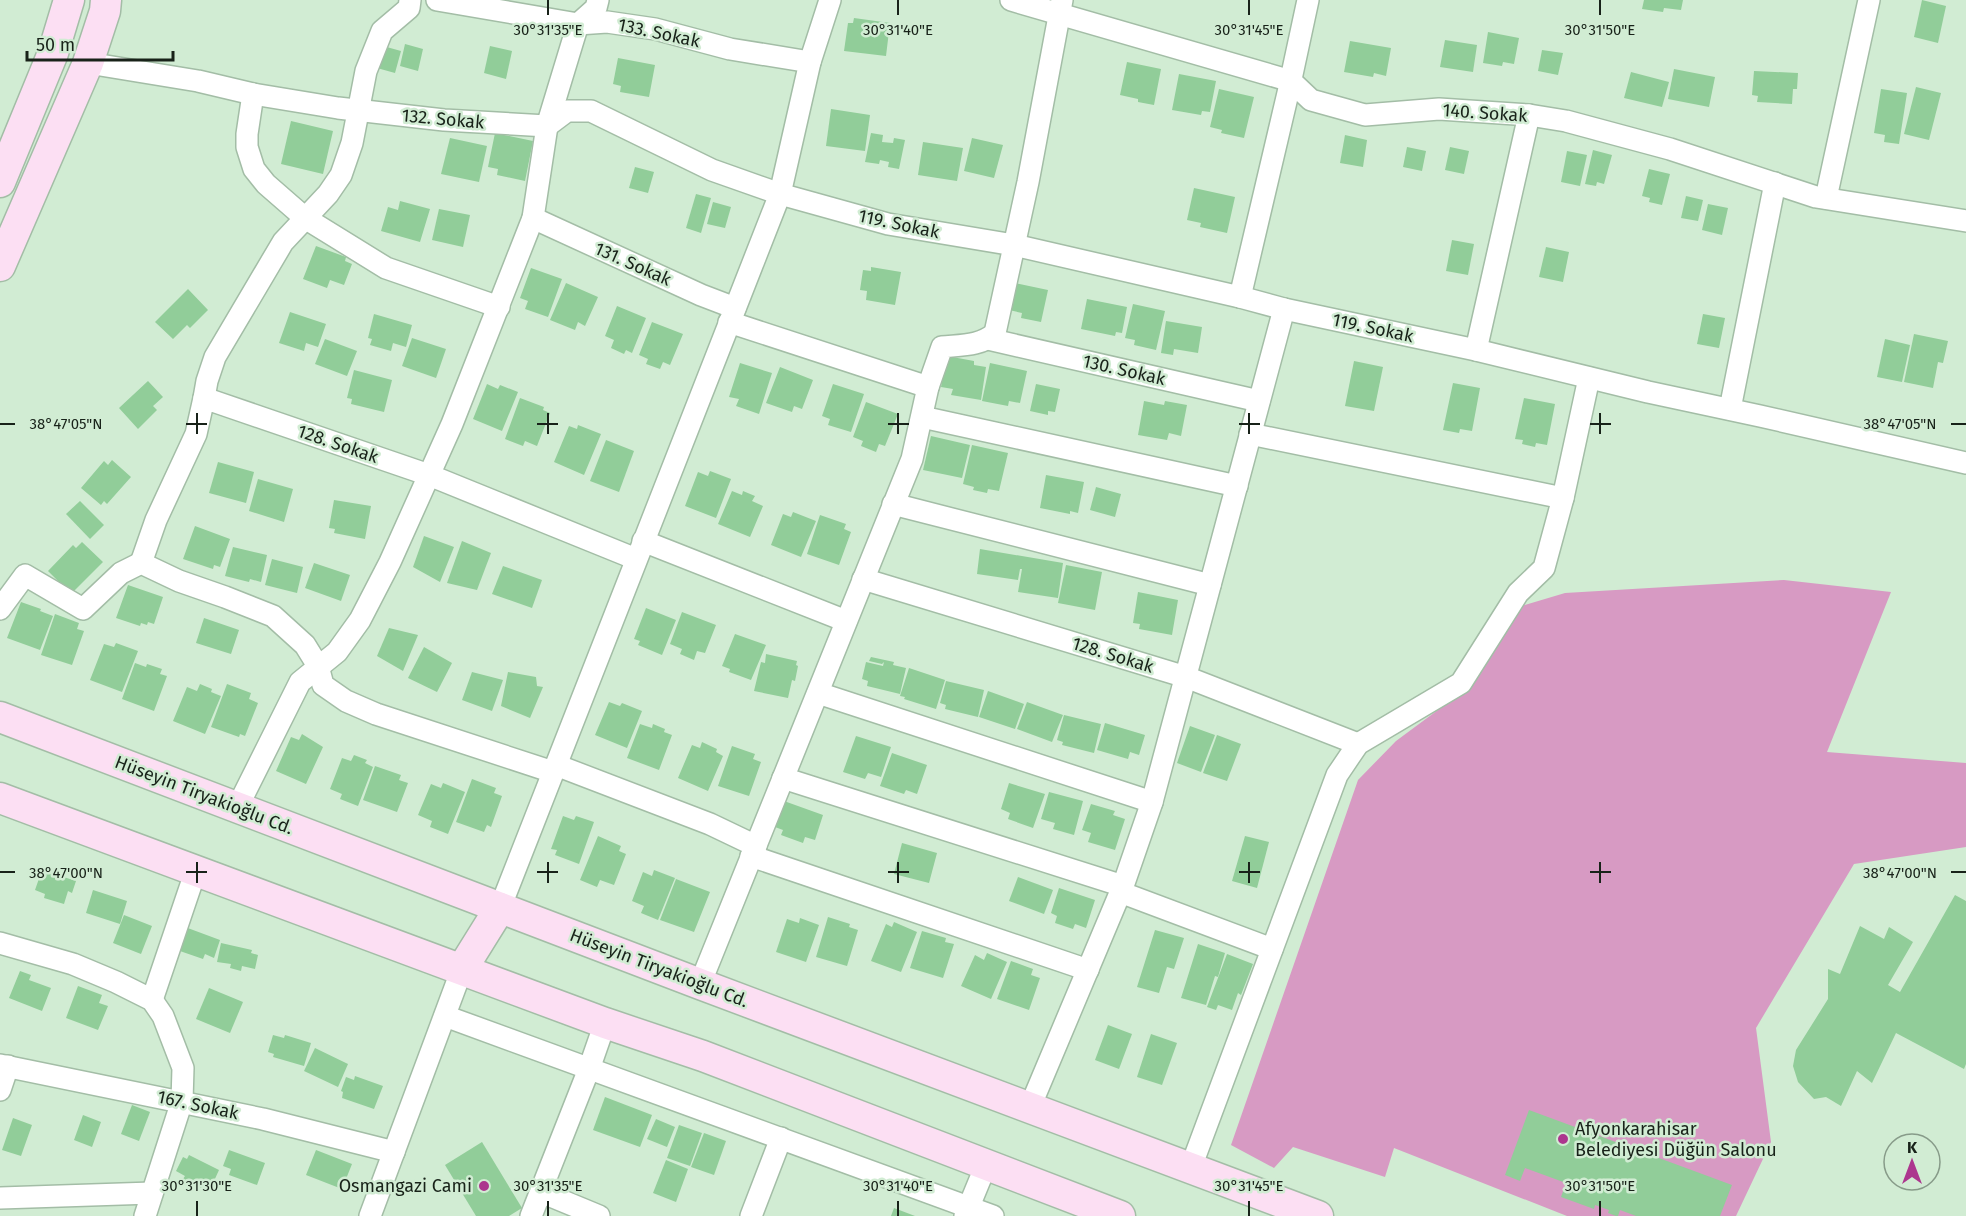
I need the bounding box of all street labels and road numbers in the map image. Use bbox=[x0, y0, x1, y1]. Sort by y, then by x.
street label: 133. Sokak bbox=[616, 14, 703, 53]
street label: 140. Sokak bbox=[1442, 99, 1529, 127]
street label: 132. Sokak bbox=[401, 104, 486, 134]
street label: 119. Sokak bbox=[857, 205, 942, 243]
street label: 131. Sokak bbox=[591, 237, 675, 291]
street label: 119. Sokak bbox=[1331, 309, 1416, 347]
street label: 130. Sokak bbox=[1081, 350, 1168, 390]
street label: 128. Sokak bbox=[295, 420, 382, 468]
street label: 128. Sokak bbox=[1070, 632, 1157, 678]
street label: Hüseyin Tiryakioğlu Cd. bbox=[112, 751, 296, 839]
street label: Hüseyin Tiryakioğlu Cd. bbox=[567, 924, 751, 1012]
street label: 167. Sokak bbox=[155, 1086, 241, 1124]

